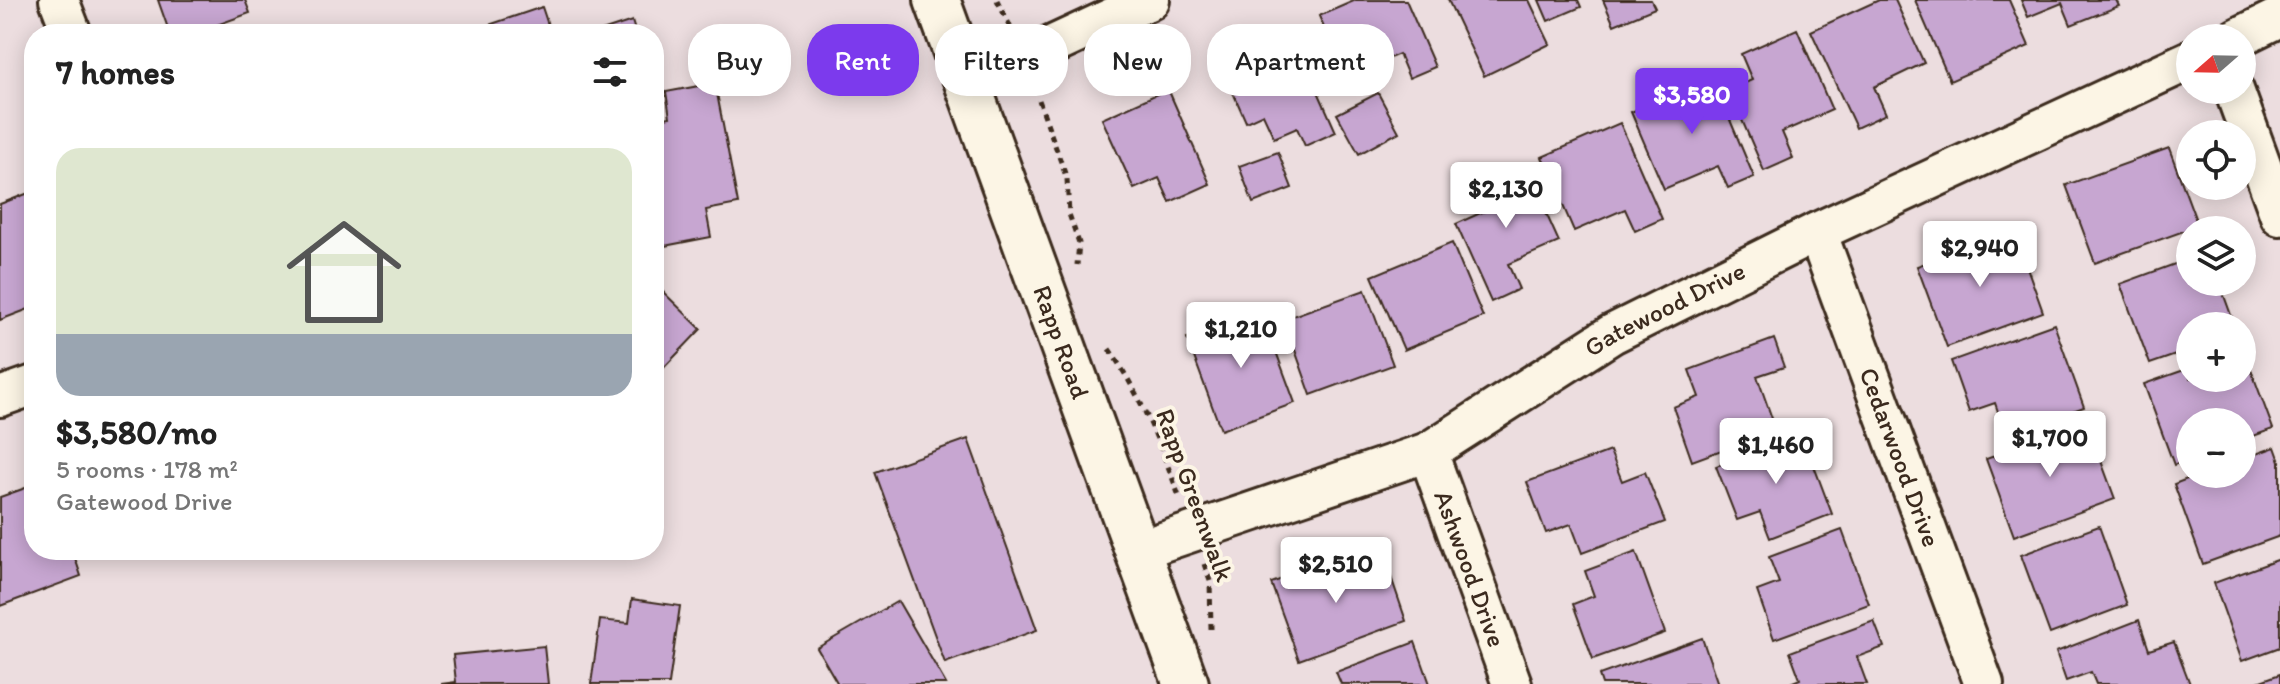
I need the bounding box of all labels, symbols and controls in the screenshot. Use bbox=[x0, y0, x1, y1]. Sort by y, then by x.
chip: Buy bbox=[688, 24, 791, 96]
chip: Rent bbox=[807, 24, 919, 96]
chip: Filters bbox=[935, 24, 1068, 96]
chip: New bbox=[1084, 24, 1191, 96]
chip: Apartment bbox=[1207, 24, 1394, 96]
north arrow bbox=[2176, 24, 2256, 104]
map controls bbox=[2176, 24, 2256, 488]
icon: filters bbox=[588, 50, 632, 94]
text: 7 homes bbox=[56, 52, 175, 93]
pin: $3,580 bbox=[1627, 68, 1757, 136]
text: $3,580 bbox=[1653, 78, 1731, 110]
button: locate bbox=[2176, 120, 2256, 200]
pin: $2,130 bbox=[1441, 162, 1571, 230]
text: $2,130 bbox=[1468, 172, 1544, 204]
icon: home bbox=[272, 200, 416, 344]
button: layers bbox=[2176, 216, 2256, 296]
pin: $2,940 bbox=[1915, 221, 2045, 289]
text: $2,940 bbox=[1941, 231, 2019, 263]
street label: Gatewood Drive bbox=[1578, 254, 1750, 364]
street label: Rapp Road bbox=[1026, 281, 1097, 403]
pin: $1,210 bbox=[1176, 302, 1306, 370]
text: $1,210 bbox=[1204, 312, 1278, 344]
button: + bbox=[2176, 312, 2256, 392]
street label: Cedarwood Drive bbox=[1852, 363, 1948, 551]
street label: Rapp Greenwalk bbox=[1149, 404, 1241, 586]
button: − bbox=[2176, 408, 2256, 488]
pin: $1,700 bbox=[1985, 411, 2115, 479]
text: $3,580/mo bbox=[56, 412, 217, 453]
pin: $1,460 bbox=[1711, 418, 1841, 486]
text: $1,700 bbox=[2012, 421, 2088, 453]
text: $1,460 bbox=[1738, 428, 1814, 460]
text: 5 rooms · 178 m² bbox=[56, 453, 238, 485]
text: Gatewood Drive bbox=[56, 485, 232, 517]
street label: Ashwood Drive bbox=[1427, 486, 1513, 651]
pin: $2,510 bbox=[1271, 537, 1401, 605]
text: $2,510 bbox=[1299, 547, 1373, 579]

